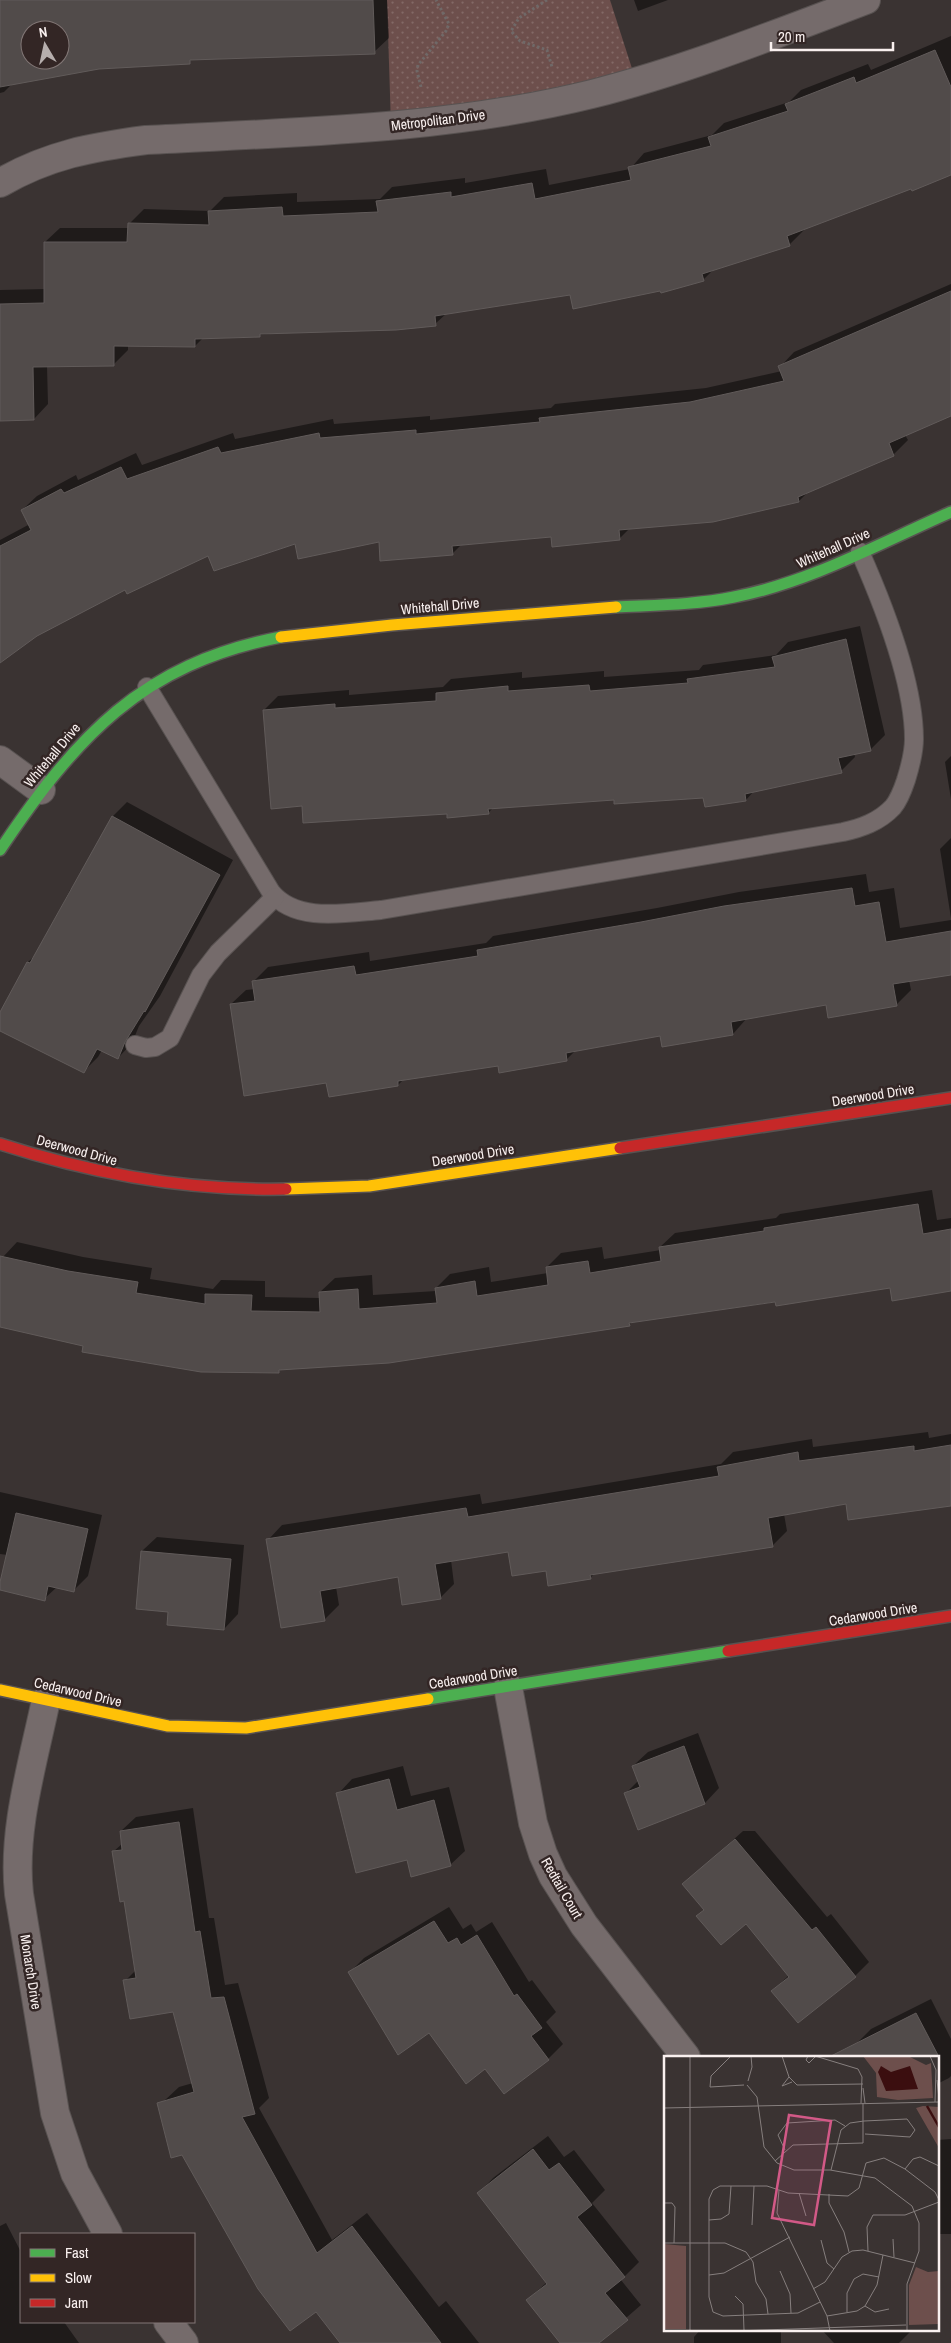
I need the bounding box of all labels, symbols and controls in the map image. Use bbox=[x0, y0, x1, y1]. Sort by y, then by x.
north arrow bbox=[20, 20, 70, 70]
scale bar bbox=[771, 20, 894, 52]
text: N bbox=[37, 23, 48, 42]
text: 20 m bbox=[778, 26, 805, 47]
street label: Metropolitan Drive bbox=[390, 105, 486, 135]
street label: Whitehall Drive bbox=[793, 524, 873, 572]
street label: Whitehall Drive bbox=[400, 594, 480, 618]
street label: Whitehall Drive bbox=[20, 719, 84, 791]
street label: Deerwood Drive bbox=[831, 1080, 915, 1110]
street label: Deerwood Drive bbox=[35, 1131, 119, 1169]
street label: Deerwood Drive bbox=[431, 1140, 515, 1170]
street label: Cedarwood Drive bbox=[827, 1598, 919, 1630]
street label: Cedarwood Drive bbox=[427, 1661, 519, 1693]
street label: Cedarwood Drive bbox=[32, 1673, 124, 1711]
street label: Redtail Court bbox=[537, 1854, 587, 1922]
street label: Monarch Drive bbox=[16, 1933, 46, 2011]
inset map bbox=[664, 2056, 938, 2330]
legend bbox=[20, 2233, 195, 2323]
text: Fast bbox=[65, 2242, 89, 2263]
text: Slow bbox=[65, 2267, 92, 2288]
text: Jam bbox=[65, 2292, 88, 2313]

